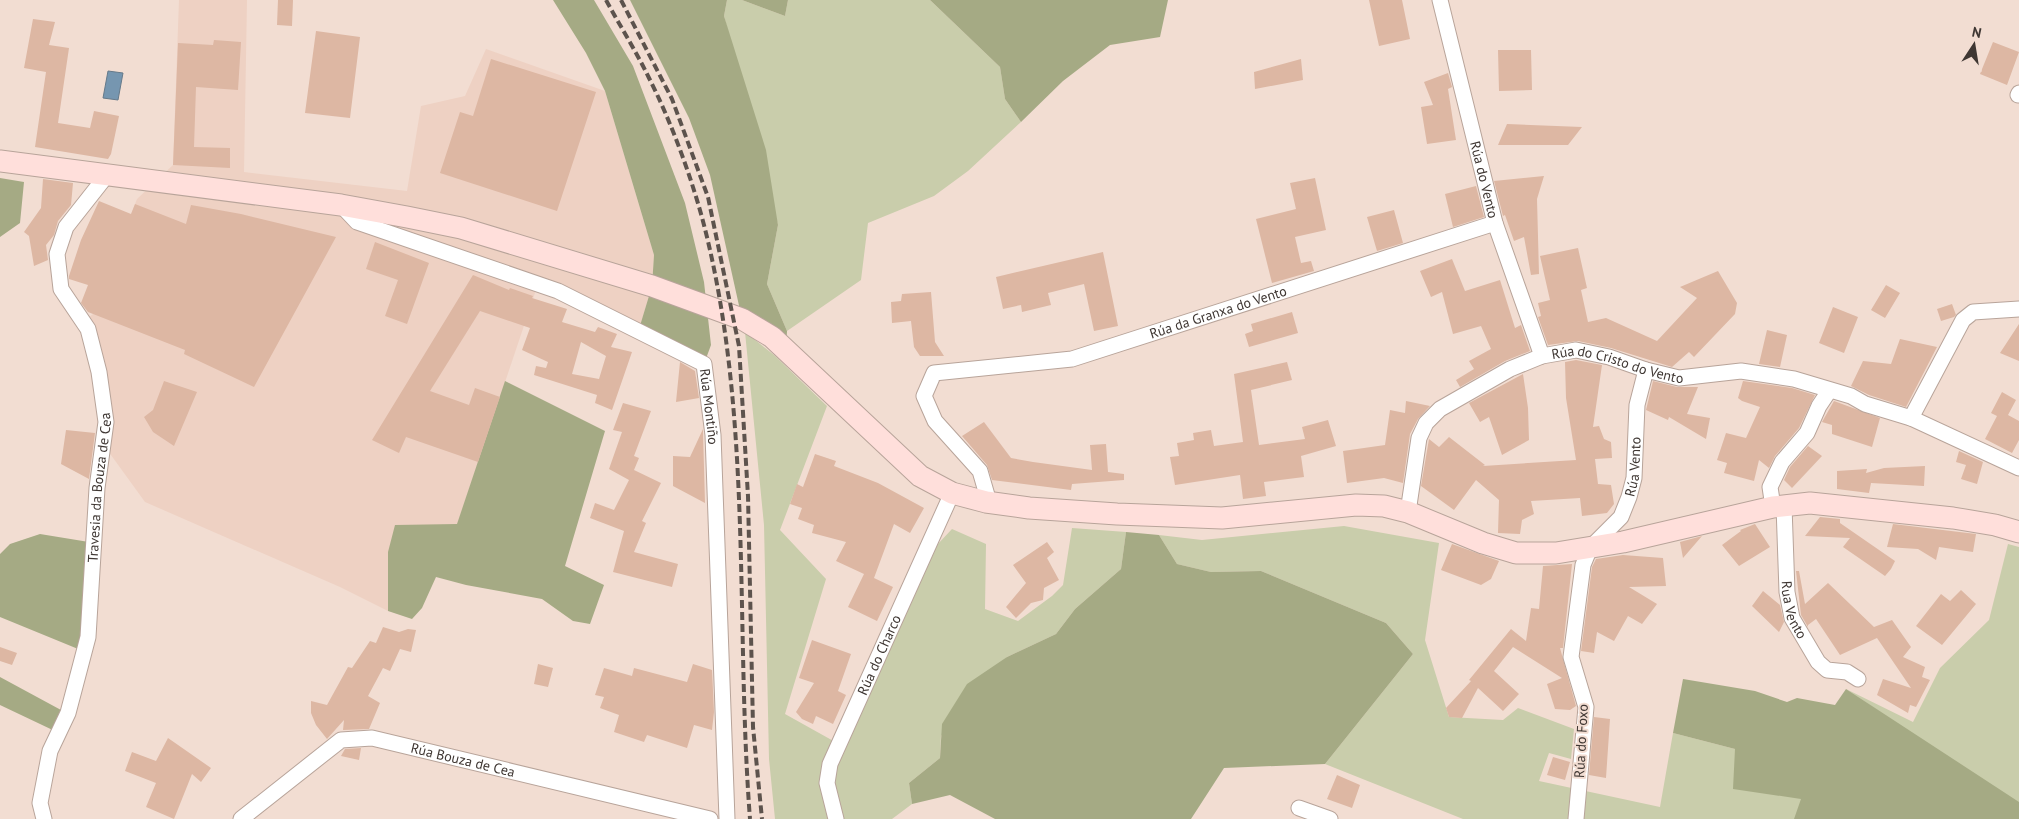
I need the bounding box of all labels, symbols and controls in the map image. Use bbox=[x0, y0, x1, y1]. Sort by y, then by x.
north arrow bbox=[1949, 20, 1999, 70]
text: N bbox=[1970, 23, 1983, 42]
street label: Rúa do Vento bbox=[1466, 139, 1502, 220]
street label: Rúa da Granxa do Vento bbox=[1147, 282, 1289, 343]
street label: Rúa do Cristo do Vento bbox=[1550, 341, 1684, 387]
street label: Rúa Montiño bbox=[696, 368, 722, 445]
street label: Travesia da Bouza de Cea bbox=[84, 411, 115, 563]
street label: Rúa Vento bbox=[1620, 436, 1645, 499]
street label: Rua Vento bbox=[1778, 581, 1811, 642]
street label: Rúa do Charco bbox=[853, 612, 905, 698]
street label: Rúa do Foxo bbox=[1570, 704, 1592, 778]
street label: Rúa Bouza de Cea bbox=[409, 739, 517, 781]

